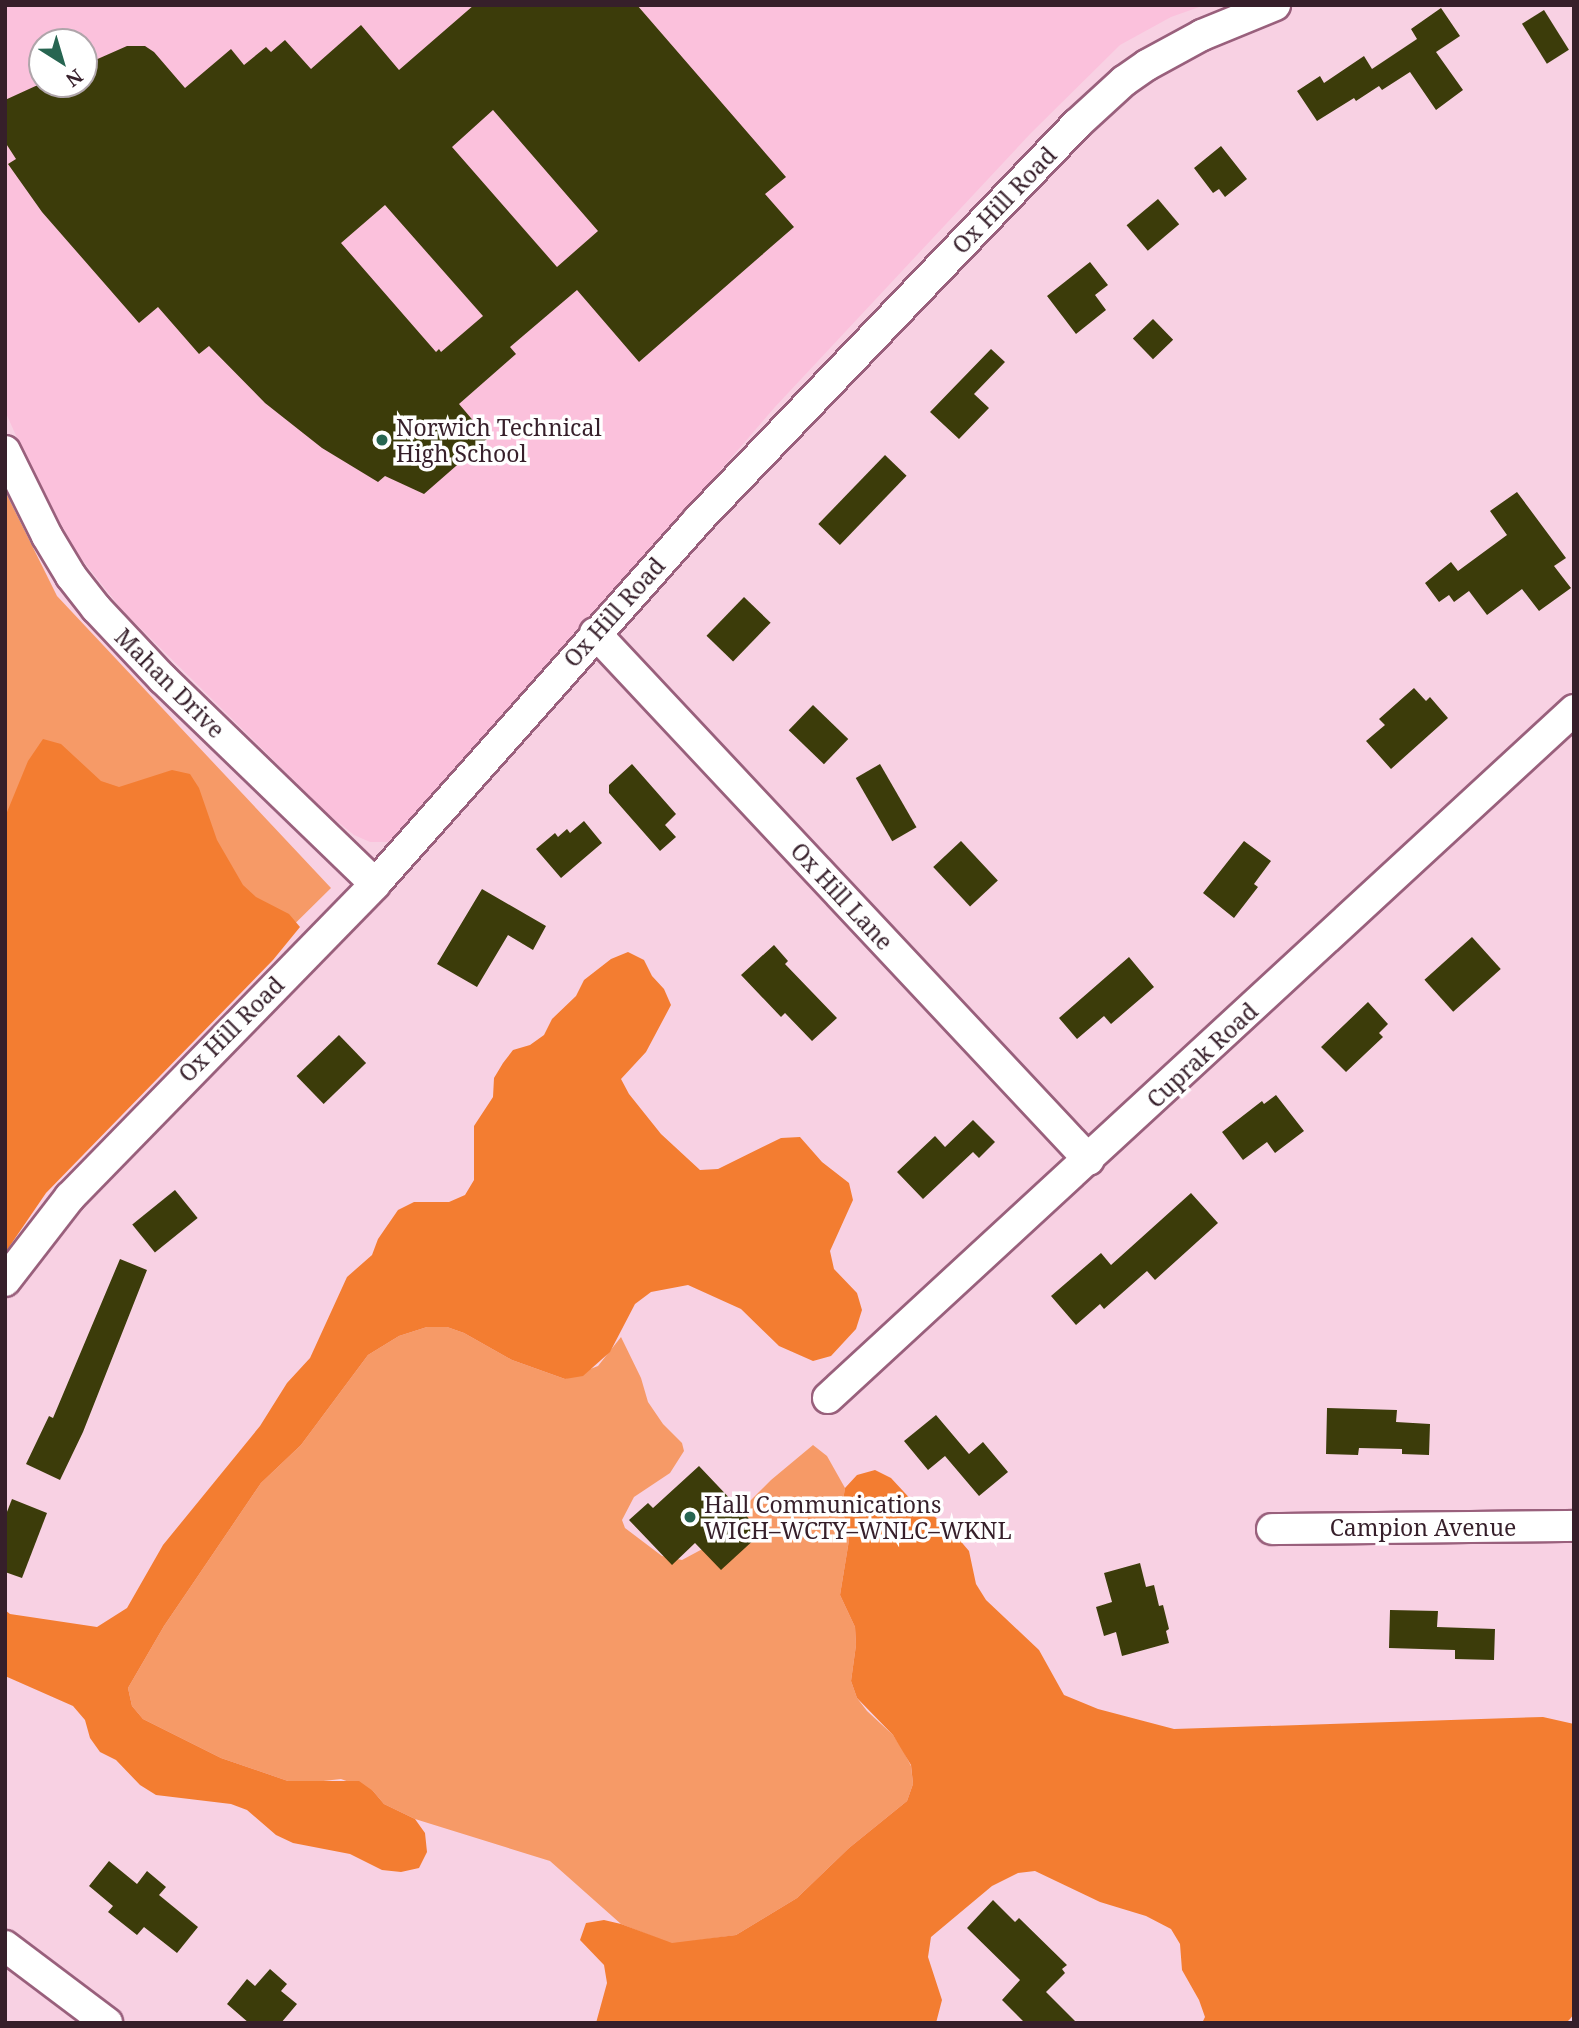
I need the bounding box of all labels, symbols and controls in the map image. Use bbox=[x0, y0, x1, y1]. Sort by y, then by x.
north arrow bbox=[28, 28, 98, 98]
text: N bbox=[61, 63, 88, 93]
street label: Ox Hill Road bbox=[946, 141, 1062, 259]
place label: Norwich Technical High School bbox=[396, 413, 602, 467]
marker: Norwich Technical High School bbox=[374, 432, 390, 448]
street label: Ox Hill Road bbox=[558, 552, 670, 672]
street label: Mahan Drive bbox=[110, 623, 230, 743]
street label: Ox Hill Lane bbox=[785, 837, 899, 955]
street label: Ox Hill Road bbox=[173, 971, 289, 1087]
street label: Cuprak Road bbox=[1141, 997, 1263, 1113]
place label: Hall Communications WICH–WCTY–WNLC–WKNL bbox=[704, 1490, 1012, 1544]
marker: Hall Communications WICH–WCTY–WNLC–WKNL bbox=[682, 1509, 698, 1525]
street label: Campion Avenue bbox=[1330, 1513, 1516, 1541]

